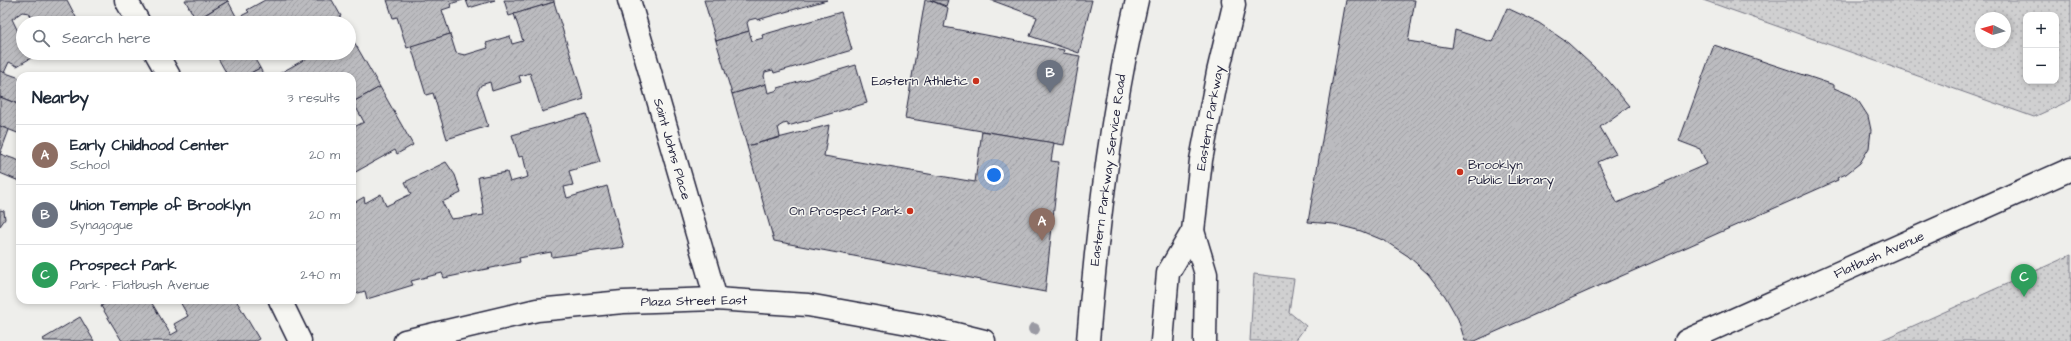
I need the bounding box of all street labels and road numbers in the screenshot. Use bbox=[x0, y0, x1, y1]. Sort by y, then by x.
street label: Eastern Parkway bbox=[1192, 64, 1229, 172]
street label: Eastern Parkway Service Road bbox=[1086, 73, 1131, 267]
street label: Saint Johns Place bbox=[649, 96, 695, 202]
street label: Flatbush Avenue bbox=[1831, 227, 1927, 283]
street label: Plaza Street East bbox=[641, 291, 748, 311]

